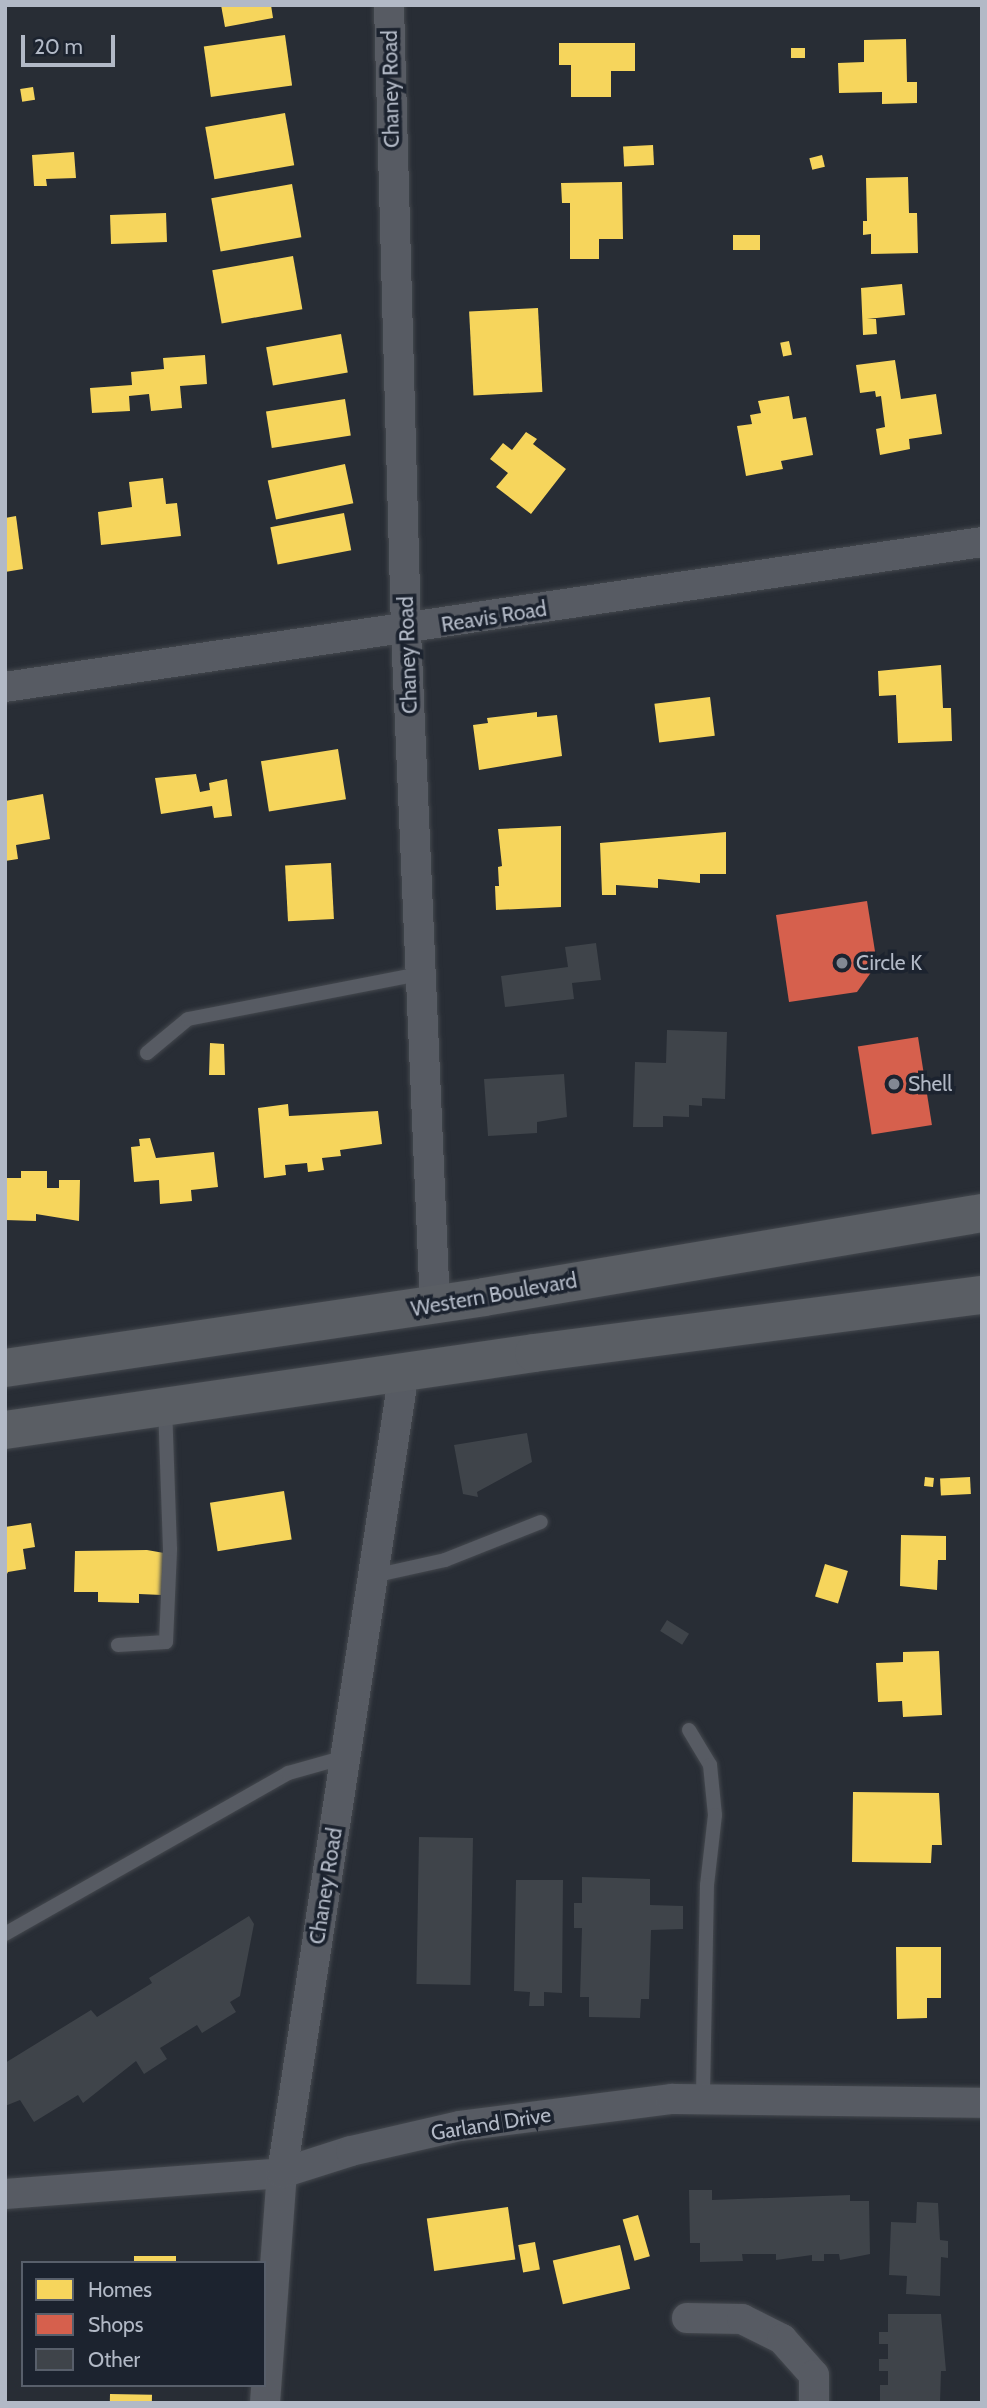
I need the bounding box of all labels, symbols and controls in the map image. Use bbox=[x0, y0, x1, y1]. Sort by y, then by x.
scale bar bbox=[24, 21, 119, 65]
street label: Chaney Road bbox=[377, 30, 405, 148]
text: 20 m bbox=[34, 34, 83, 59]
street label: Chaney Road bbox=[393, 596, 423, 714]
street label: Reavis Road bbox=[439, 596, 549, 638]
place label: Circle K bbox=[856, 950, 922, 976]
marker: Circle K bbox=[834, 955, 850, 971]
place label: Shell bbox=[908, 1071, 952, 1097]
marker: Shell bbox=[886, 1076, 902, 1092]
street label: Western Boulevard bbox=[409, 1268, 579, 1322]
street label: Chaney Road bbox=[304, 1826, 348, 1946]
street label: Garland Drive bbox=[429, 2102, 553, 2146]
legend bbox=[21, 2261, 266, 2387]
text: Homes bbox=[88, 2277, 152, 2302]
text: Shops bbox=[88, 2312, 143, 2337]
text: Other bbox=[88, 2347, 140, 2372]

